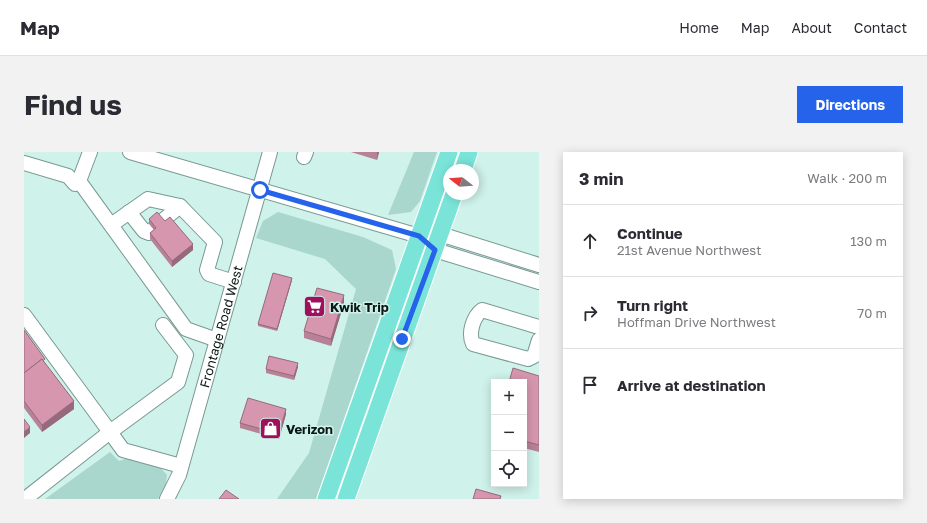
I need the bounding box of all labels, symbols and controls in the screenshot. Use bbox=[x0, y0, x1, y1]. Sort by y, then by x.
text: Map bbox=[20, 16, 60, 39]
text: Home bbox=[679, 19, 719, 36]
text: Map bbox=[741, 19, 769, 36]
text: About bbox=[791, 19, 832, 36]
text: Contact bbox=[854, 19, 907, 36]
button: Directions bbox=[797, 86, 903, 123]
text: Find us bbox=[24, 88, 122, 121]
north arrow bbox=[443, 164, 479, 200]
text: 3 min bbox=[579, 168, 623, 189]
text: Walk · 200 m bbox=[807, 170, 887, 186]
route start bbox=[251, 181, 269, 199]
text: Continue bbox=[617, 224, 683, 242]
icon: ahead bbox=[579, 230, 601, 252]
text: 130 m bbox=[850, 233, 887, 249]
text: 21st Avenue Northwest bbox=[617, 242, 761, 258]
street label: Frontage Road West bbox=[196, 264, 246, 390]
supermarket icon: Kwik Trip bbox=[301, 294, 327, 320]
text: Turn right bbox=[617, 296, 688, 314]
place label: Kwik Trip bbox=[330, 299, 389, 315]
icon: right bbox=[579, 302, 601, 324]
text: 70 m bbox=[857, 305, 887, 321]
text: Hoffman Drive Northwest bbox=[617, 314, 776, 330]
route end bbox=[393, 330, 411, 348]
icon: arrive bbox=[579, 374, 601, 396]
text: Arrive at destination bbox=[617, 376, 766, 394]
map controls bbox=[491, 379, 527, 487]
button: + bbox=[491, 379, 527, 415]
button: − bbox=[491, 415, 527, 451]
shop icon: Verizon bbox=[257, 416, 283, 442]
place label: Verizon bbox=[286, 421, 333, 437]
button: locate bbox=[491, 451, 527, 487]

